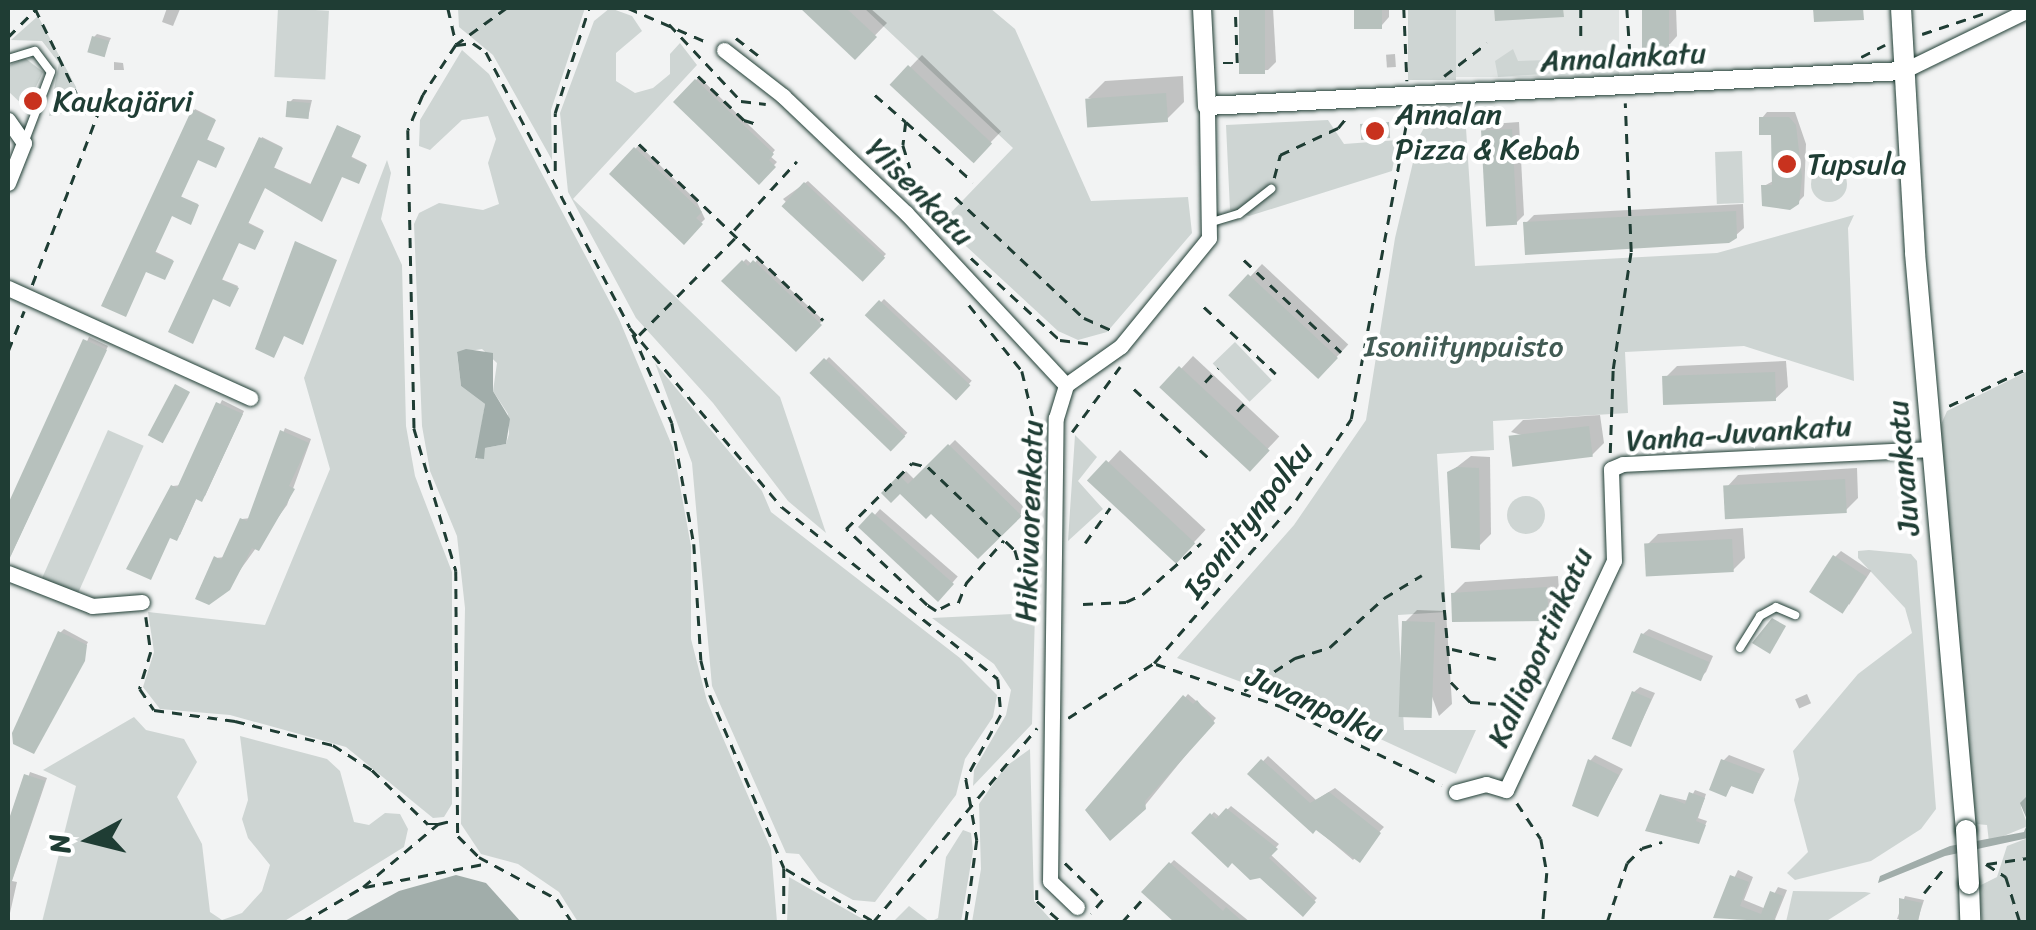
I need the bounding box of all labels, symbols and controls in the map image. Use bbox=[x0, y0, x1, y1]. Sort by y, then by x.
street label: Annalankatu bbox=[1539, 35, 1707, 79]
place label: Kaukajärvi bbox=[53, 83, 193, 119]
marker: Kaukajärvi bbox=[22, 90, 44, 112]
place label: Annalan Pizza & Kebab bbox=[1395, 96, 1581, 166]
marker: Annalan Pizza & Kebab bbox=[1364, 120, 1386, 142]
street label: Ylisenkatu bbox=[859, 131, 981, 253]
place label: Tupsula bbox=[1807, 146, 1906, 182]
marker: Tupsula bbox=[1776, 153, 1798, 175]
park label: Isoniitynpuisto bbox=[1364, 328, 1564, 364]
street label: Juvankatu bbox=[1879, 399, 1927, 537]
street label: Vanha-Juvankatu bbox=[1625, 407, 1853, 459]
street label: Hikivuorenkatu bbox=[1007, 419, 1051, 623]
street label: Isoniitynpolku bbox=[1176, 434, 1320, 606]
street label: Kallioportinkatu bbox=[1480, 542, 1600, 752]
street label: Juvanpolku bbox=[1241, 658, 1389, 750]
north arrow bbox=[40, 790, 140, 890]
text: N bbox=[34, 831, 85, 856]

